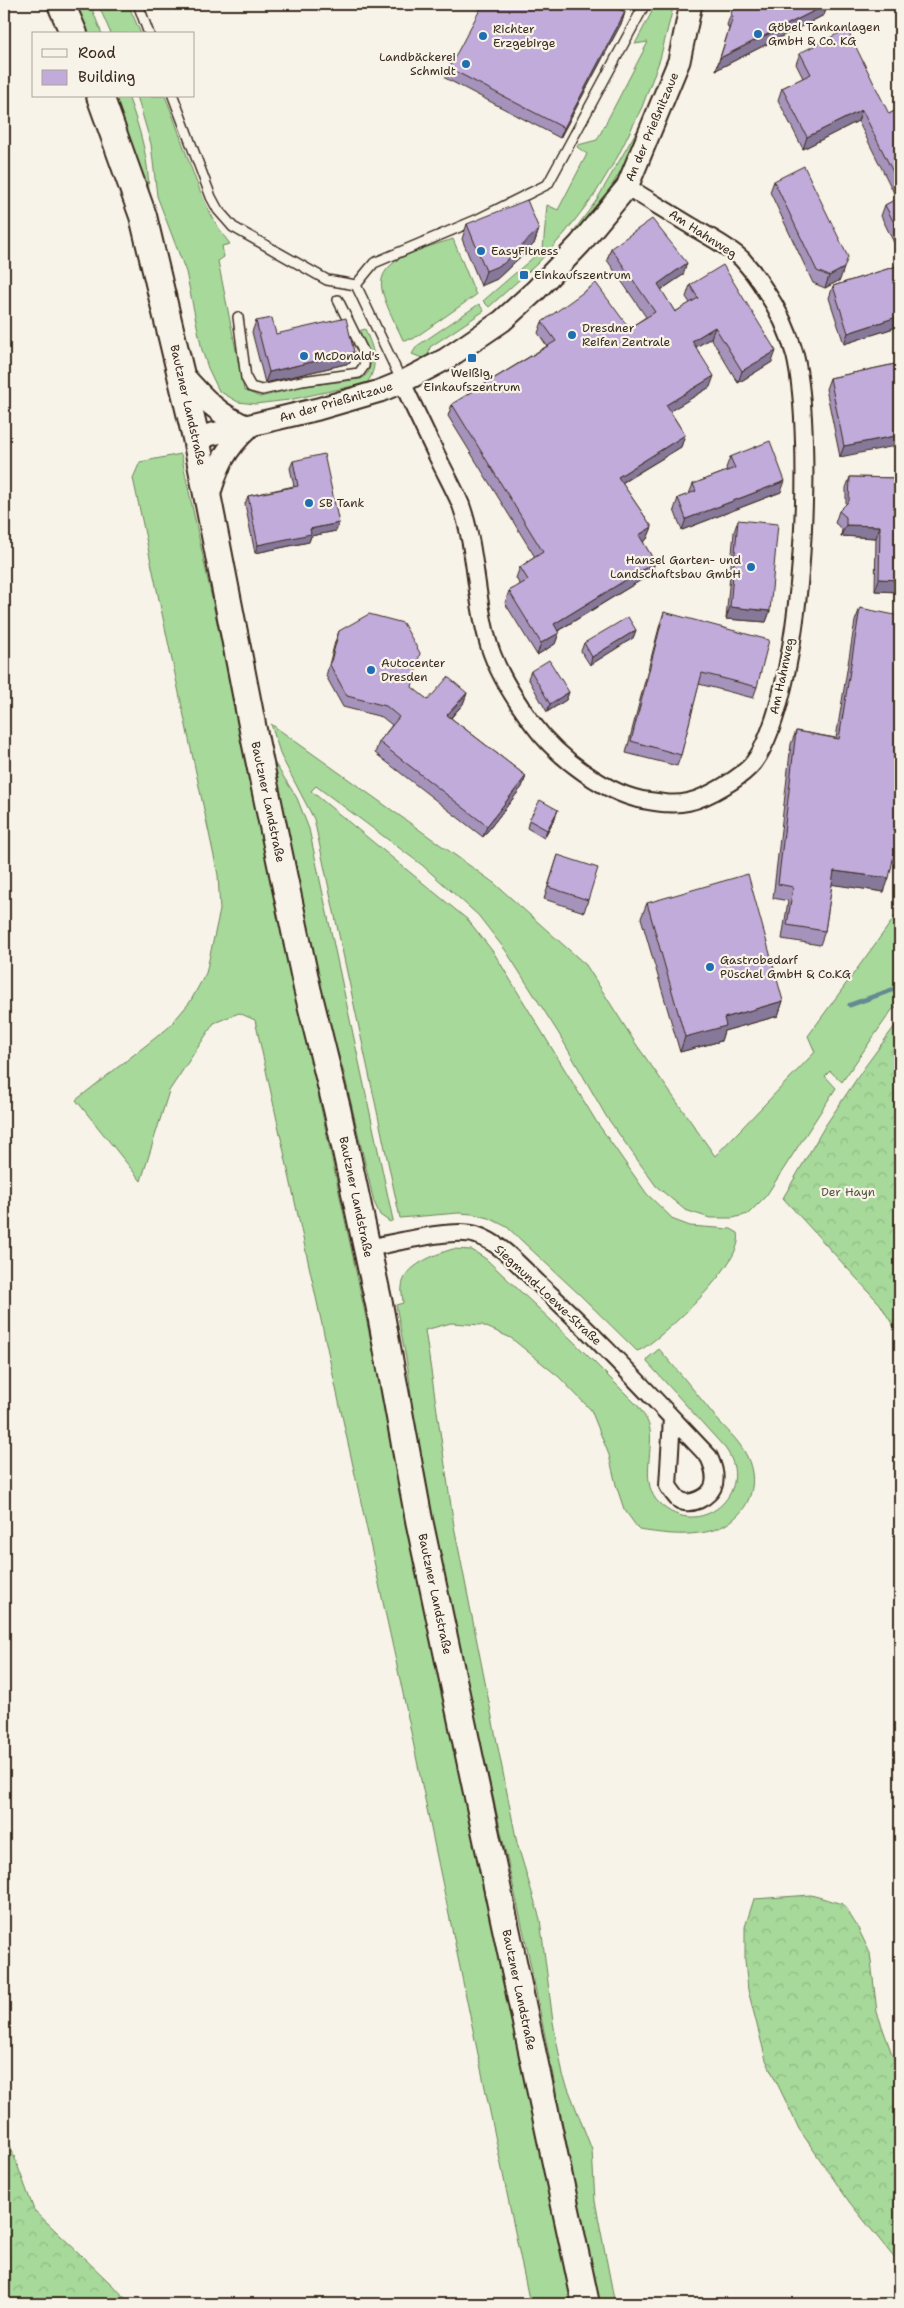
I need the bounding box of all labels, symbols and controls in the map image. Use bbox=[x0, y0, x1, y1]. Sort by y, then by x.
place label: Göbel Tankanlagen GmbH & Co. KG bbox=[768, 19, 880, 49]
place label: Richter Erzgebirge bbox=[493, 21, 556, 51]
marker: Göbel Tankanlagen GmbH & Co. KG bbox=[752, 28, 764, 40]
marker: Richter Erzgebirge bbox=[477, 30, 489, 42]
legend bbox=[32, 32, 195, 98]
text: Road bbox=[78, 43, 116, 63]
place label: Landbäckerei Schmidt bbox=[379, 49, 456, 79]
marker: Landbäckerei Schmidt bbox=[460, 58, 472, 70]
text: Building bbox=[78, 67, 135, 87]
street label: An der Prießnitzaue bbox=[622, 70, 682, 184]
street label: Am Hahnweg bbox=[666, 206, 740, 262]
place label: EasyFitness bbox=[491, 243, 559, 259]
marker: EasyFitness bbox=[475, 245, 487, 257]
place label: Einkaufszentrum bbox=[534, 267, 631, 283]
marker: Einkaufszentrum bbox=[518, 269, 530, 281]
place label: Dresdner Reifen Zentrale bbox=[582, 320, 671, 350]
marker: Dresdner Reifen Zentrale bbox=[566, 329, 578, 341]
street label: Bautzner Landstraße bbox=[166, 343, 210, 467]
place label: McDonald's bbox=[314, 348, 380, 364]
marker: McDonald's bbox=[298, 350, 310, 362]
marker: Weißig, Einkaufszentrum bbox=[466, 352, 478, 364]
place label: Weißig, Einkaufszentrum bbox=[424, 365, 520, 395]
street label: An der Prießnitzaue bbox=[277, 378, 395, 426]
place label: SB Tank bbox=[319, 495, 365, 511]
marker: SB Tank bbox=[303, 497, 315, 509]
place label: Hansel Garten- und Landschaftsbau GmbH bbox=[610, 552, 741, 582]
marker: Hansel Garten- und Landschaftsbau GmbH bbox=[745, 561, 757, 573]
street label: Am Hahnweg bbox=[766, 636, 798, 716]
place label: Autocenter Dresden bbox=[381, 655, 446, 685]
marker: Autocenter Dresden bbox=[365, 664, 377, 676]
street label: Bautzner Landstraße bbox=[247, 740, 289, 864]
place label: Gastrobedarf Püschel GmbH & Co.KG bbox=[720, 952, 851, 982]
marker: Gastrobedarf Püschel GmbH & Co.KG bbox=[704, 961, 716, 973]
street label: Bautzner Landstraße bbox=[335, 1135, 377, 1259]
park label: Der Hayn bbox=[821, 1184, 875, 1200]
street label: Siegmund-Loewe-Straße bbox=[491, 1241, 605, 1349]
street label: Bautzner Landstraße bbox=[414, 1532, 456, 1656]
street label: Bautzner Landstraße bbox=[498, 1928, 540, 2052]

